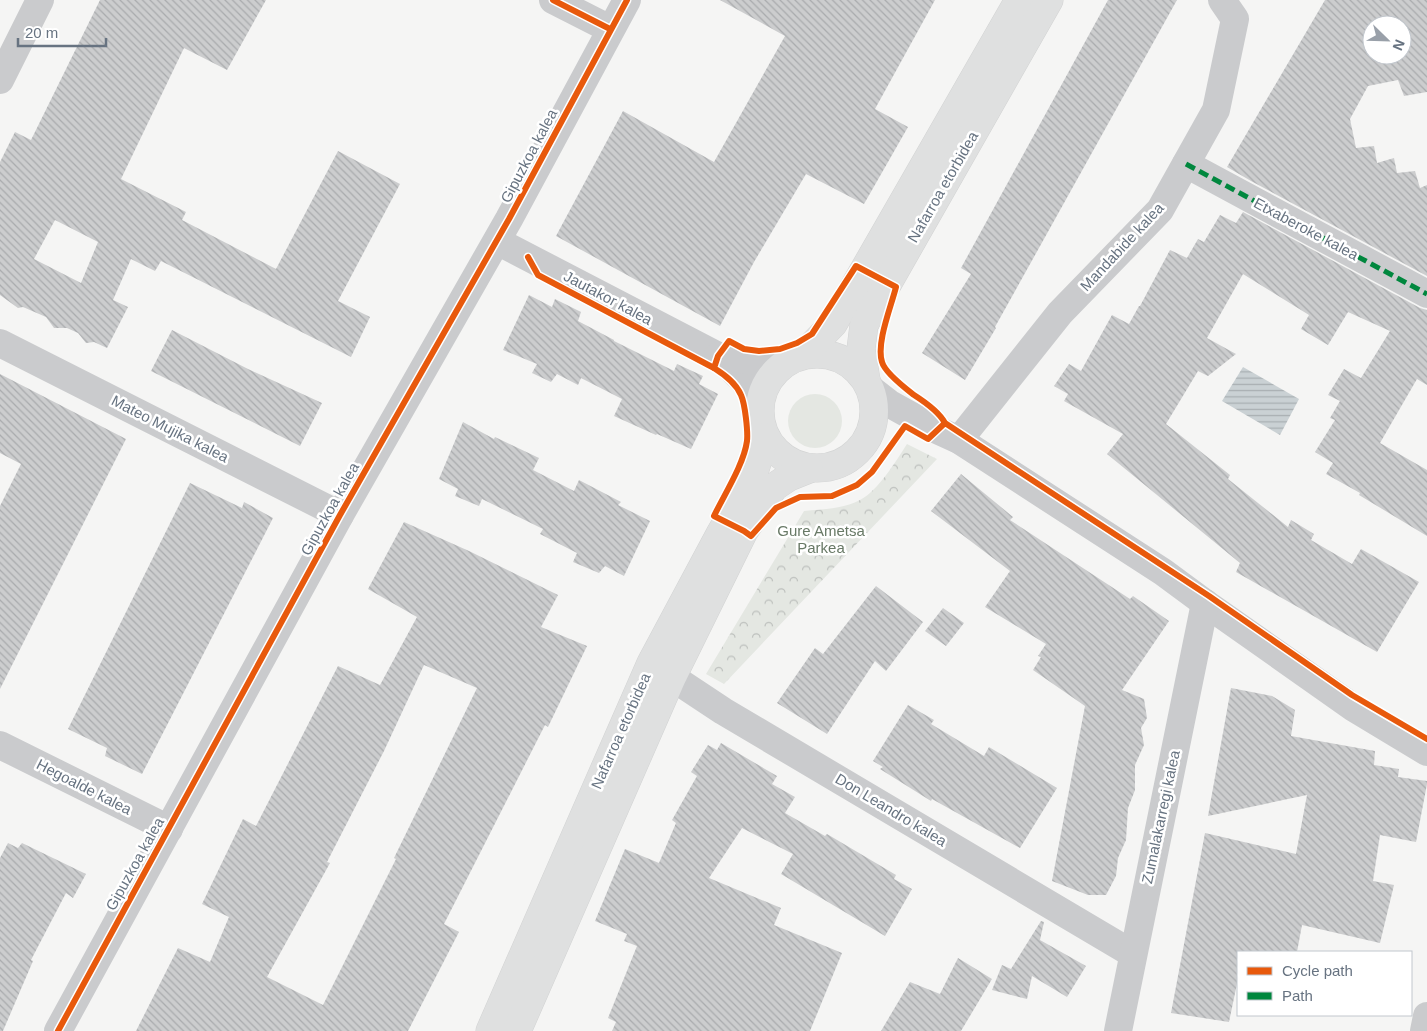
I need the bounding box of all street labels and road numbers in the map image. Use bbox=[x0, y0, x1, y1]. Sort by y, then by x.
street label: Gipuzkoa kalea bbox=[497, 106, 561, 205]
street label: Nafarroa etorbidea bbox=[904, 128, 982, 245]
street label: Etxaberoke kalea bbox=[1251, 194, 1362, 264]
street label: Mandabide kalea bbox=[1076, 199, 1167, 294]
street label: Jautakor kalea bbox=[561, 267, 656, 328]
street label: Mateo Mujika kalea bbox=[109, 392, 232, 466]
street label: Gipuzkoa kalea bbox=[297, 459, 362, 558]
street label: Nafarroa etorbidea bbox=[587, 670, 654, 791]
street label: Zumalakarregi kalea bbox=[1138, 748, 1183, 885]
street label: Hegoalde kalea bbox=[34, 755, 135, 818]
street label: Don Leandro kalea bbox=[833, 770, 951, 850]
street label: Gipuzkoa kalea bbox=[102, 814, 167, 913]

